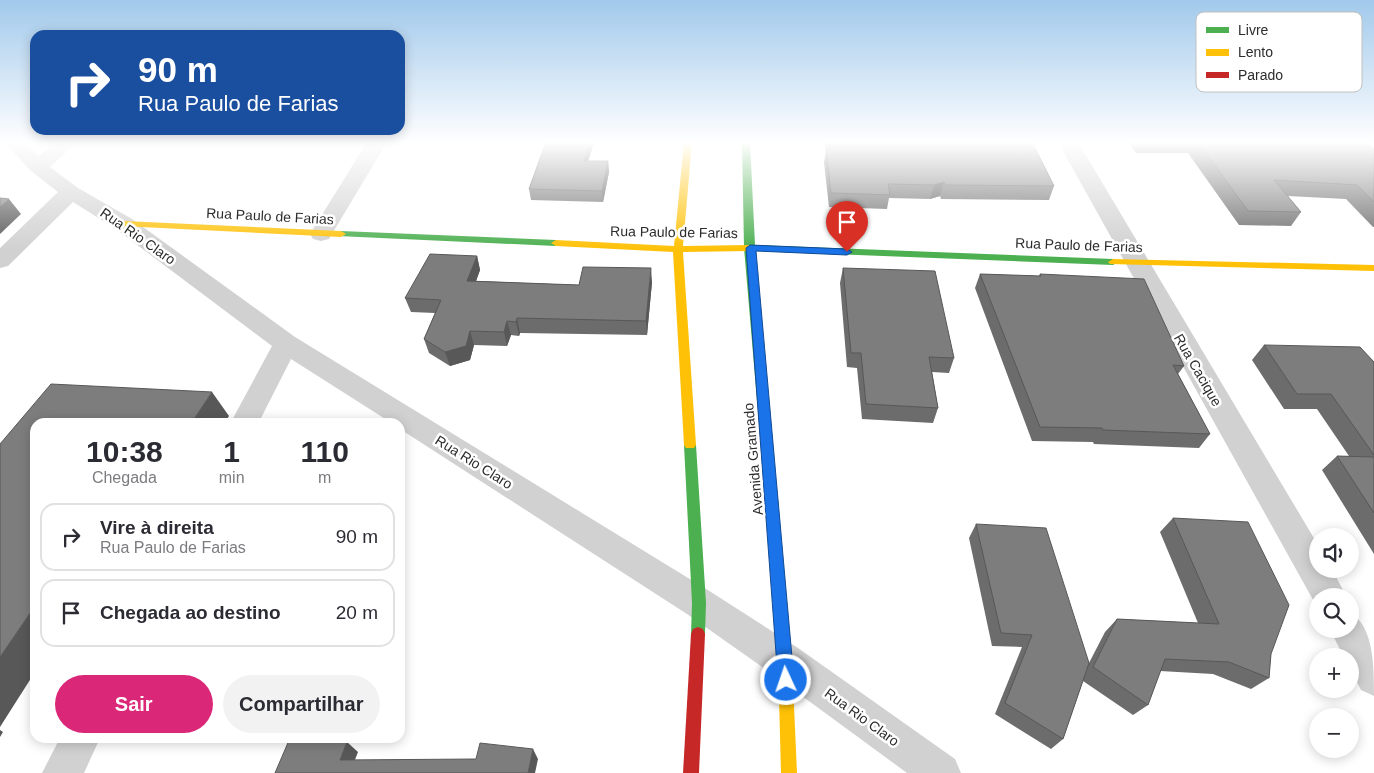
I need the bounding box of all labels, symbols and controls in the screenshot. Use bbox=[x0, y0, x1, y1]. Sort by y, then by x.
legend bbox=[1196, 12, 1362, 92]
text: Livre bbox=[1238, 22, 1269, 38]
text: Lento bbox=[1238, 44, 1273, 60]
icon: right bbox=[55, 50, 120, 115]
text: 90 m bbox=[138, 50, 218, 89]
text: Parado bbox=[1238, 67, 1283, 83]
text: Rua Paulo de Farias bbox=[138, 91, 339, 116]
pin bbox=[826, 201, 868, 252]
street label: Rua Rio Claro bbox=[97, 204, 179, 268]
street label: Rua Paulo de Farias bbox=[206, 205, 334, 227]
icon: arrive bbox=[833, 208, 861, 236]
street label: Rua Paulo de Farias bbox=[610, 223, 738, 241]
street label: Rua Paulo de Farias bbox=[1015, 235, 1143, 255]
street label: Rua Cacique bbox=[1171, 331, 1225, 409]
street label: Avenida Gramado bbox=[740, 402, 766, 516]
street label: Rua Rio Claro bbox=[432, 432, 516, 492]
text: 10:38 bbox=[86, 435, 163, 468]
text: 1 bbox=[223, 435, 240, 468]
text: 110 bbox=[301, 435, 349, 468]
text: Chegada bbox=[92, 469, 157, 486]
text: min bbox=[219, 469, 245, 486]
text: m bbox=[318, 469, 331, 486]
text: Vire à direita bbox=[100, 517, 214, 538]
icon: right bbox=[57, 523, 85, 551]
text: 90 m bbox=[336, 526, 378, 547]
map controls bbox=[1309, 528, 1359, 758]
button: sound bbox=[1309, 528, 1359, 578]
text: Rua Paulo de Farias bbox=[100, 539, 246, 556]
button: search bbox=[1309, 588, 1359, 638]
icon: arrive bbox=[57, 599, 85, 627]
text: Chegada ao destino bbox=[100, 602, 281, 623]
text: 20 m bbox=[336, 602, 378, 623]
button: + bbox=[1309, 648, 1359, 698]
position arrow bbox=[759, 653, 811, 705]
button: Sair bbox=[55, 675, 213, 733]
button: Compartilhar bbox=[223, 675, 380, 733]
street label: Rua Rio Claro bbox=[822, 685, 902, 749]
button: − bbox=[1309, 708, 1359, 758]

